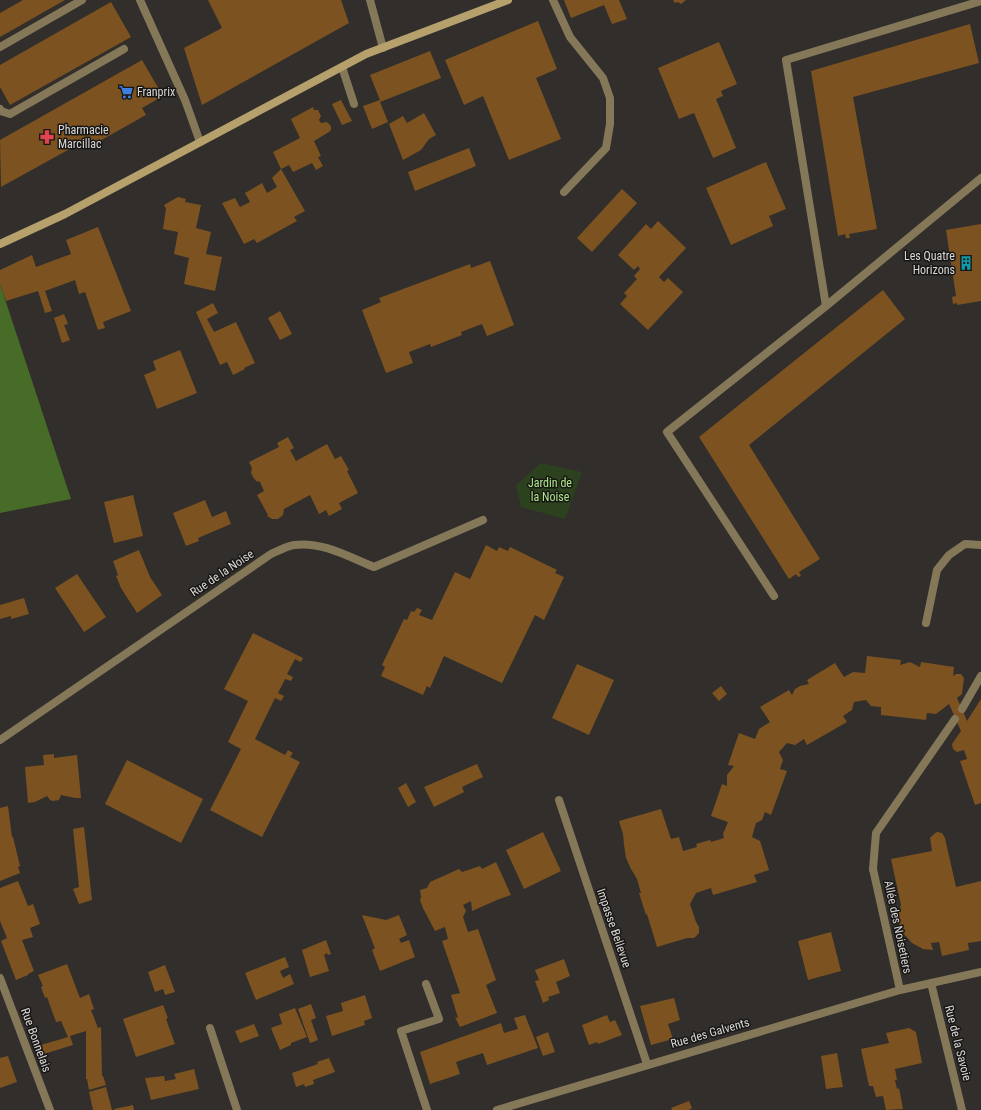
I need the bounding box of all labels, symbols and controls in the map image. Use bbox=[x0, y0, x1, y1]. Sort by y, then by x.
supermarket icon: Franprix bbox=[118, 84, 134, 100]
place label: Franprix bbox=[137, 85, 175, 99]
place label: Pharmacie Marcillac bbox=[58, 123, 109, 151]
pharmacy icon: Pharmacie Marcillac bbox=[39, 129, 55, 145]
place label: Les Quatre Horizons bbox=[904, 249, 955, 277]
building icon: Les Quatre Horizons bbox=[958, 255, 974, 271]
park label: Jardin de la Noise bbox=[528, 476, 572, 504]
street label: Rue de la Noise bbox=[188, 546, 257, 599]
street label: Allée des Noisetiers bbox=[881, 879, 915, 975]
street label: Impasse Bellevue bbox=[594, 887, 634, 970]
street label: Rue de la Savoie bbox=[942, 1004, 974, 1083]
street label: Rue Bonnelais bbox=[18, 1006, 54, 1074]
street label: Rue des Galvents bbox=[669, 1015, 751, 1051]

